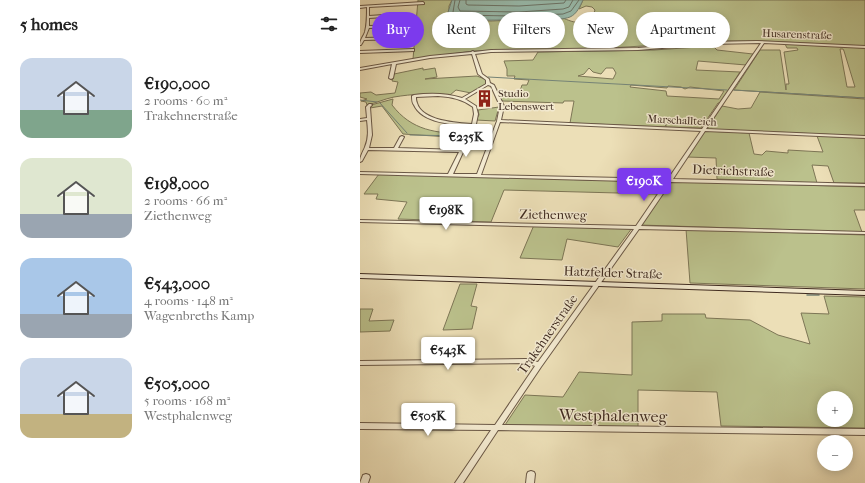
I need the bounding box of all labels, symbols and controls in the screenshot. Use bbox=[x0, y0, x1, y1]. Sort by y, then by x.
chip: Buy bbox=[372, 12, 424, 48]
chip: Rent bbox=[432, 12, 490, 48]
chip: Filters bbox=[498, 12, 565, 48]
chip: New bbox=[573, 12, 628, 48]
chip: Apartment bbox=[636, 12, 730, 48]
icon: filters bbox=[318, 13, 340, 35]
text: 5 homes bbox=[20, 14, 78, 34]
street label: Husarenstraße bbox=[762, 27, 833, 42]
text: €190,000 bbox=[144, 73, 210, 93]
icon: home bbox=[52, 74, 100, 122]
place label: Studio Lebenswert bbox=[498, 87, 554, 113]
building icon: Studio Lebenswert bbox=[475, 89, 495, 109]
text: 2 rooms · 60 m² bbox=[144, 93, 227, 108]
text: Trakehnerstraße bbox=[144, 108, 238, 123]
street label: Marschallteich bbox=[647, 112, 718, 129]
pin: €235K bbox=[438, 124, 494, 158]
text: €235K bbox=[449, 129, 483, 144]
street label: Dietrichstraße bbox=[692, 162, 775, 179]
pin: €190K bbox=[616, 168, 672, 202]
text: €198,000 bbox=[144, 173, 209, 193]
text: €190K bbox=[626, 173, 662, 188]
icon: home bbox=[52, 174, 100, 222]
text: 2 rooms · 66 m² bbox=[144, 193, 227, 208]
pin: €198K bbox=[418, 197, 474, 231]
text: €198K bbox=[428, 202, 464, 217]
street label: Ziethenweg bbox=[519, 206, 588, 223]
text: Ziethenweg bbox=[144, 208, 211, 223]
street label: Hatzfelder Straße bbox=[563, 263, 663, 282]
text: €543,000 bbox=[144, 273, 210, 293]
icon: home bbox=[52, 274, 100, 322]
street label: Trakehnerstraße bbox=[514, 291, 581, 377]
text: 4 rooms · 148 m² bbox=[144, 293, 233, 308]
text: Wagenbreths Kamp bbox=[144, 308, 254, 323]
pin: €543K bbox=[420, 337, 476, 371]
text: €543K bbox=[430, 342, 466, 357]
text: €505,000 bbox=[144, 373, 210, 393]
icon: home bbox=[52, 374, 100, 422]
map controls bbox=[817, 391, 853, 471]
button: + bbox=[817, 391, 853, 427]
text: 5 rooms · 168 m² bbox=[144, 393, 230, 408]
pin: €505K bbox=[400, 403, 456, 437]
street label: Westphalenweg bbox=[558, 405, 668, 426]
text: Westphalenweg bbox=[144, 408, 232, 423]
text: €505K bbox=[410, 408, 446, 423]
button: − bbox=[817, 435, 853, 471]

